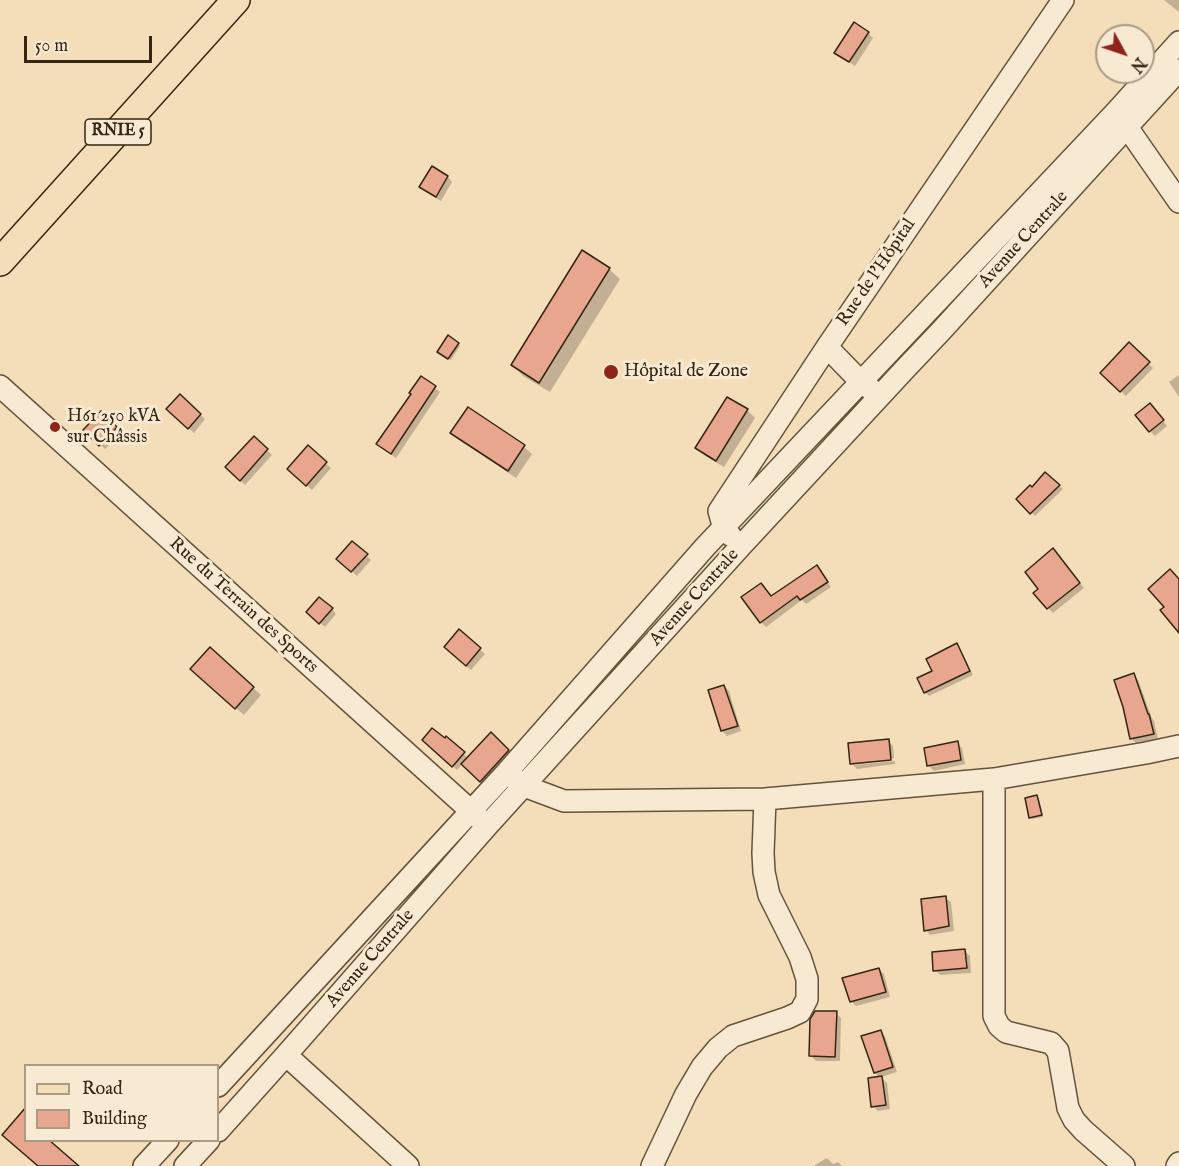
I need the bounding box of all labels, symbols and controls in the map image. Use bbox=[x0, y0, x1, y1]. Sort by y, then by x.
scale bar bbox=[27, 24, 154, 62]
north arrow bbox=[1095, 24, 1155, 84]
text: 50 m bbox=[35, 35, 68, 58]
text: N bbox=[1125, 53, 1149, 76]
road number: RNIE 5 bbox=[85, 119, 151, 145]
street label: Avenue Centrale bbox=[975, 187, 1073, 293]
street label: Rue de l'Hôpital bbox=[833, 215, 921, 331]
place label: Hôpital de Zone bbox=[624, 361, 748, 383]
marker: Hôpital de Zone bbox=[602, 363, 620, 381]
place label: H61 250 kVA sur Châssis bbox=[67, 406, 160, 448]
marker: H61 250 kVA sur Châssis bbox=[48, 420, 62, 434]
street label: Rue du Terrain des Sports bbox=[164, 533, 322, 679]
street label: Avenue Centrale bbox=[646, 545, 744, 651]
street label: Avenue Centrale bbox=[322, 905, 420, 1013]
legend bbox=[24, 1064, 219, 1142]
text: Road bbox=[82, 1078, 123, 1101]
text: Building bbox=[82, 1108, 147, 1131]

